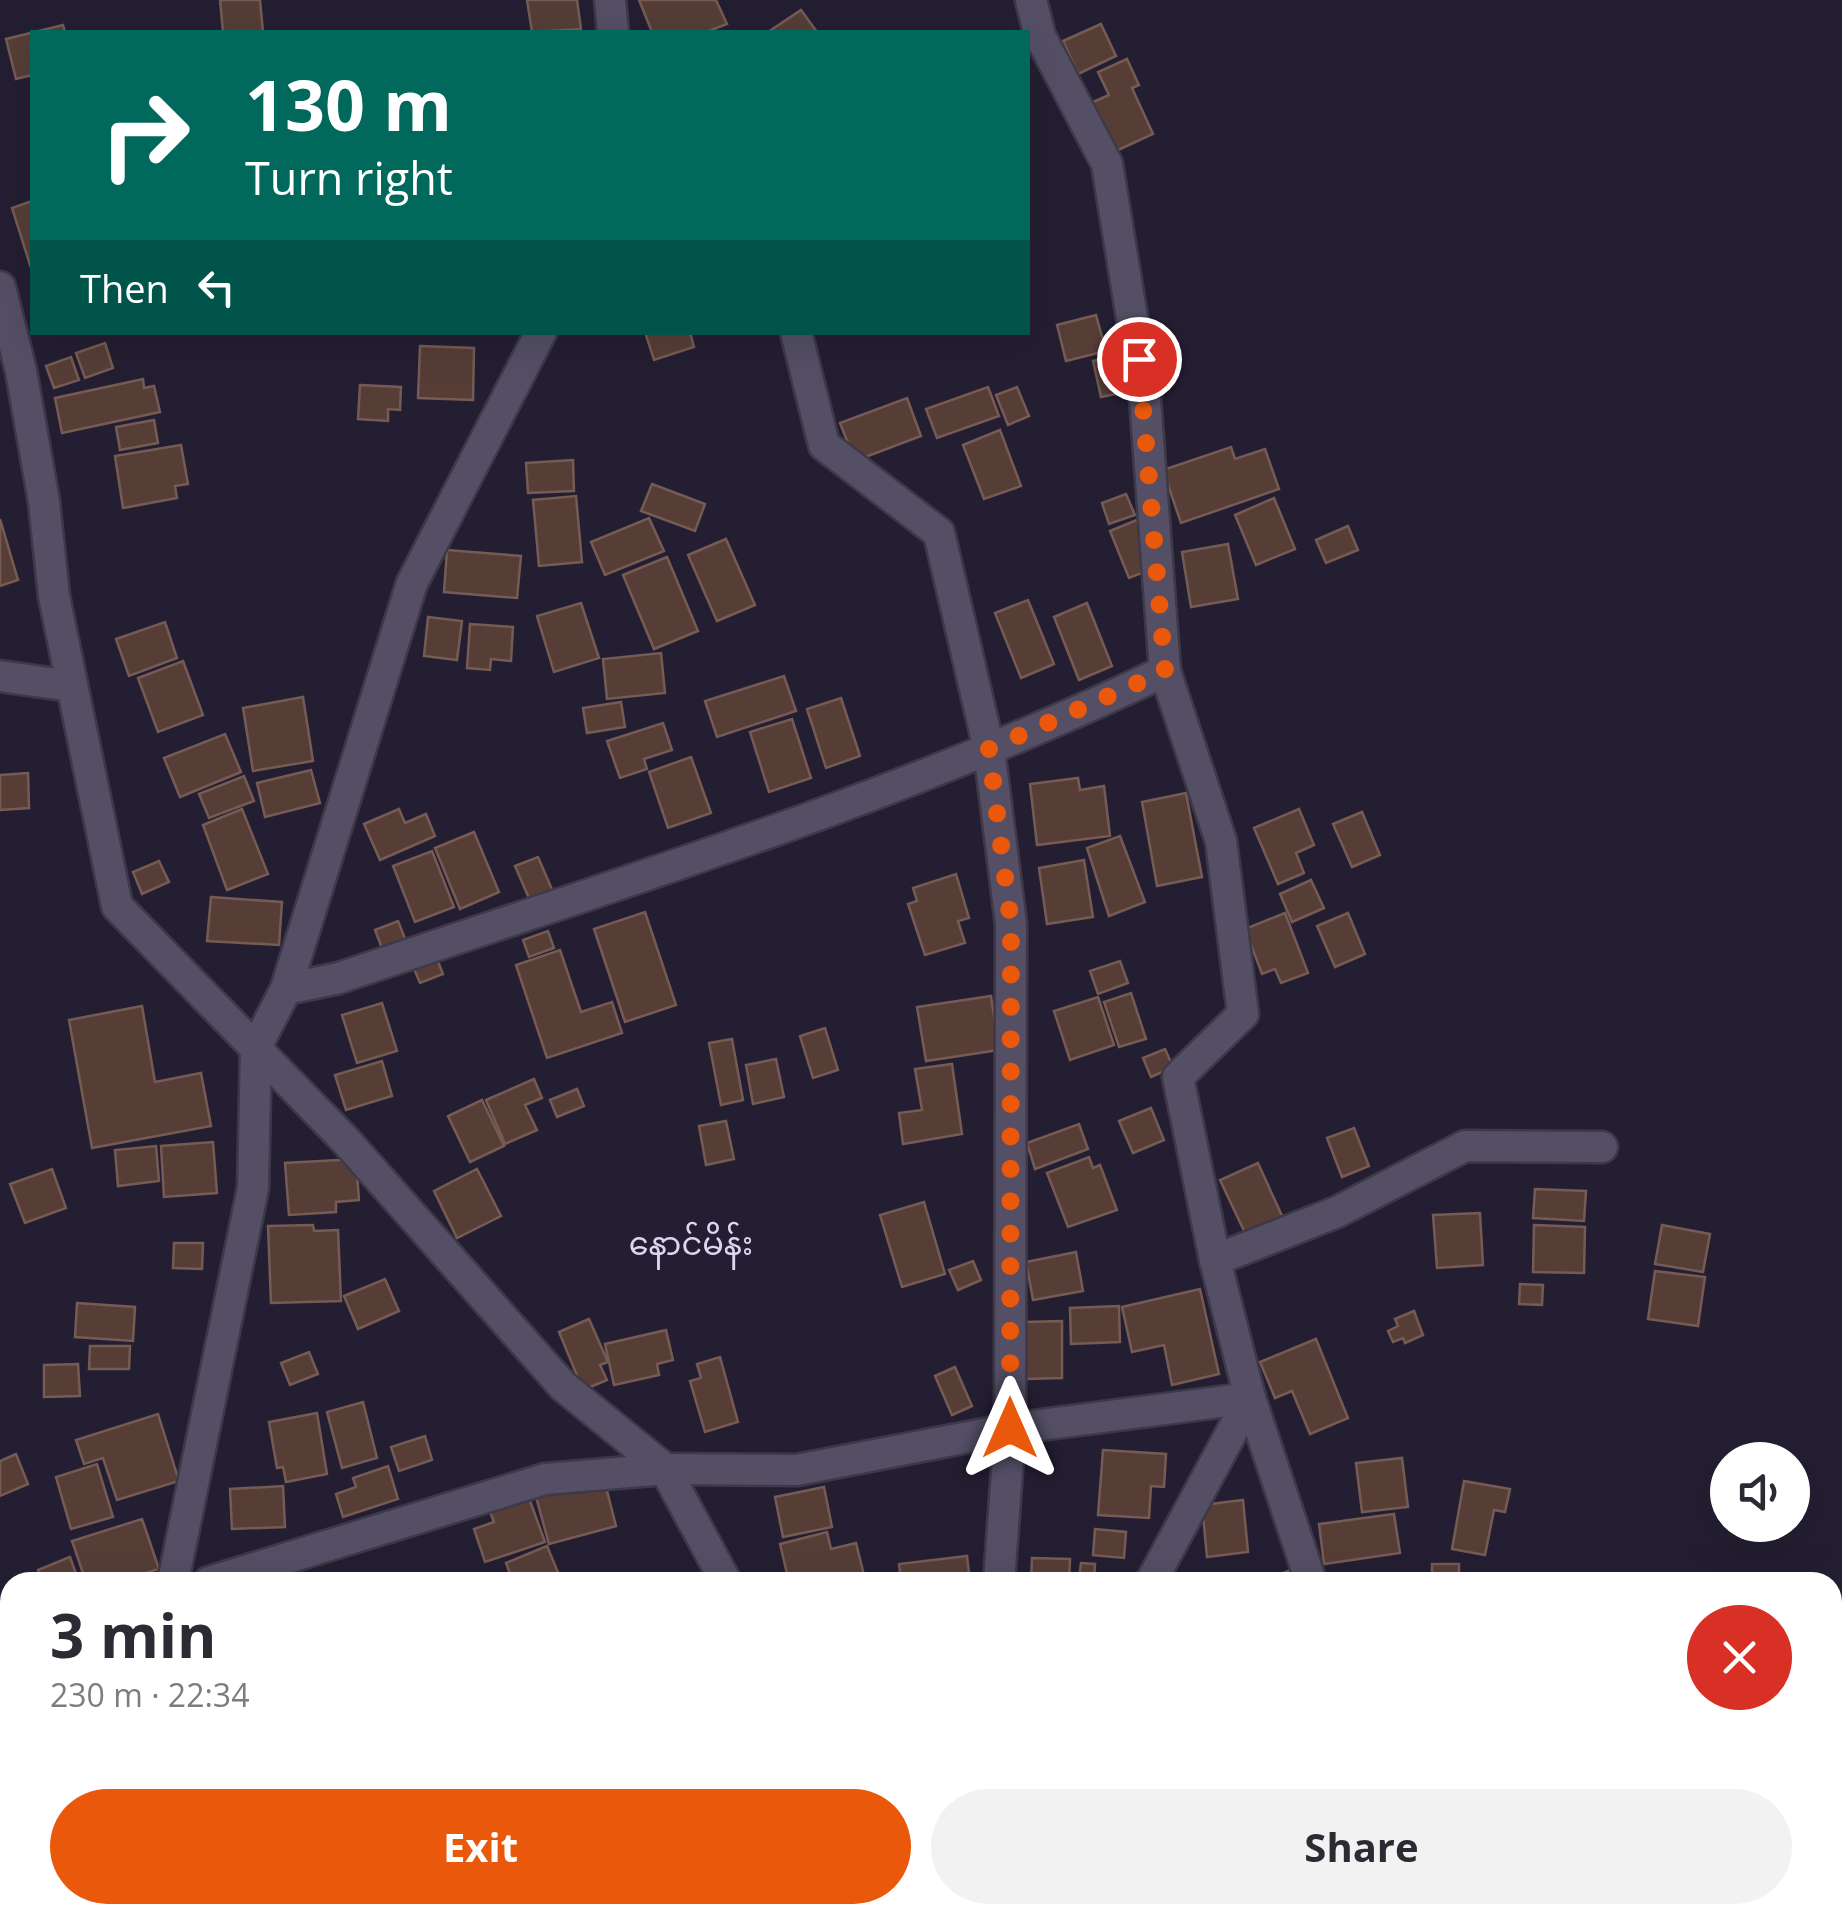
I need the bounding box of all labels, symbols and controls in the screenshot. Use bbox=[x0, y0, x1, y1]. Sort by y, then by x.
text: 130 m bbox=[245, 56, 452, 152]
icon: right bbox=[80, 70, 210, 200]
text: Turn right bbox=[245, 147, 453, 208]
icon: left bbox=[189, 260, 244, 315]
text: Then bbox=[80, 262, 169, 314]
pin bbox=[1097, 317, 1182, 402]
icon: arrive bbox=[1112, 332, 1167, 387]
district label: နောင်မိန်း bbox=[629, 1221, 753, 1270]
position arrow bbox=[958, 1376, 1062, 1480]
map controls bbox=[1710, 1442, 1810, 1542]
button: sound bbox=[1710, 1442, 1810, 1542]
text: 3 min bbox=[50, 1594, 217, 1676]
button: close bbox=[1687, 1605, 1792, 1710]
text: 230 m · 22:34 bbox=[50, 1673, 249, 1716]
button: Exit bbox=[50, 1789, 911, 1904]
button: Share bbox=[931, 1789, 1792, 1904]

